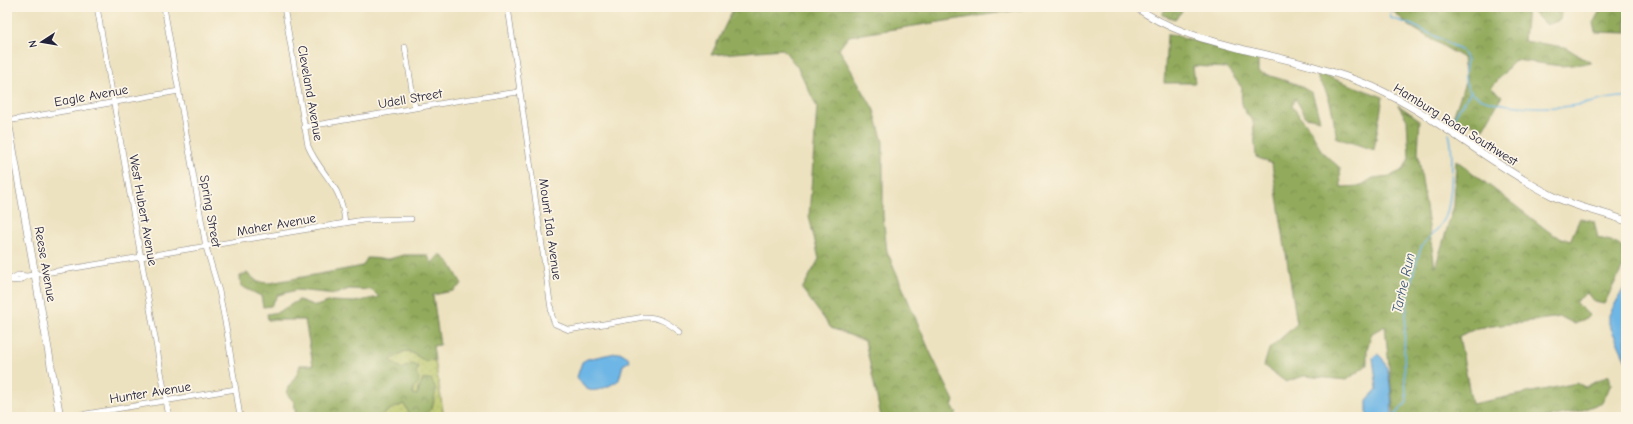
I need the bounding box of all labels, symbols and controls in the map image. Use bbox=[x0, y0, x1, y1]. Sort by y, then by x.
north arrow bbox=[22, 22, 62, 62]
text: N bbox=[26, 39, 40, 49]
street label: Cleveland Avenue bbox=[295, 44, 326, 142]
street label: Hamburg Road Southwest bbox=[1391, 80, 1522, 169]
street label: Eagle Avenue bbox=[53, 82, 130, 109]
street label: Udell Street bbox=[377, 85, 445, 112]
street label: West Hubert Avenue bbox=[126, 153, 161, 267]
street label: Spring Street bbox=[197, 174, 224, 250]
street label: Mount Ida Avenue bbox=[536, 177, 565, 281]
street label: Maher Avenue bbox=[235, 210, 317, 239]
street label: Reese Avenue bbox=[31, 225, 60, 303]
water label: Tarhe Run bbox=[1388, 251, 1419, 315]
street label: Hunter Avenue bbox=[108, 379, 192, 406]

